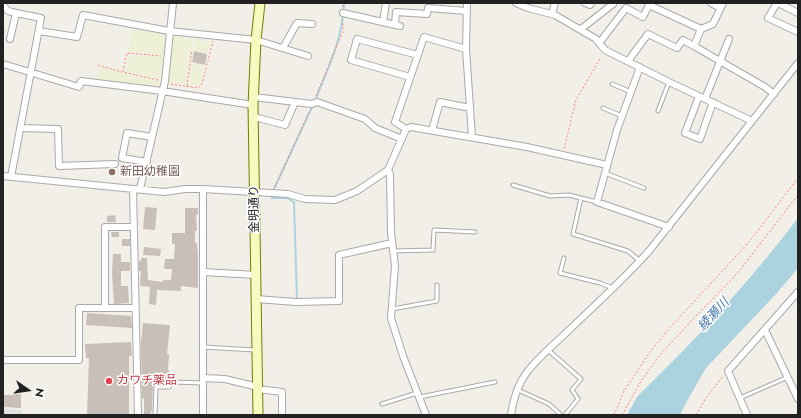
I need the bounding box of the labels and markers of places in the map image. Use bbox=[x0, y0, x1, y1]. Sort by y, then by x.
place label: 新田幼稚園 bbox=[120, 165, 180, 179]
marker: 新田幼稚園 bbox=[107, 167, 117, 177]
place label: カワチ薬品 bbox=[117, 374, 177, 388]
marker: カワチ薬品 bbox=[104, 376, 114, 386]

